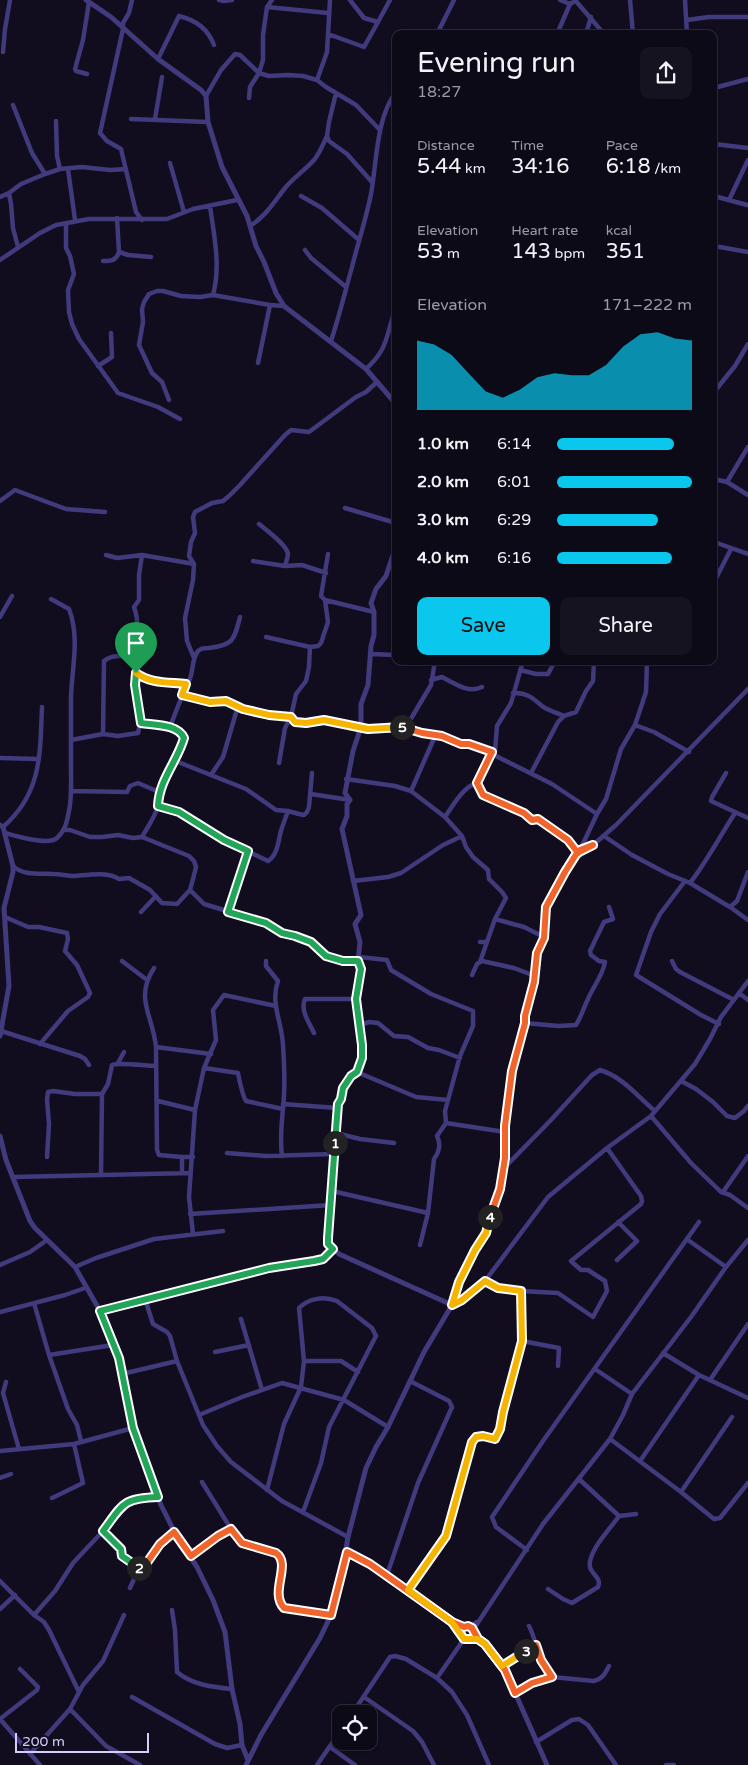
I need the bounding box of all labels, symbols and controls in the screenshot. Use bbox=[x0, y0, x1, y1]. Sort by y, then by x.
text: Evening run bbox=[417, 46, 576, 80]
button: share bbox=[640, 47, 692, 99]
text: 18:27 bbox=[417, 82, 461, 102]
text: Distance bbox=[417, 137, 475, 154]
text: Time bbox=[511, 137, 544, 154]
text: Pace bbox=[606, 137, 638, 154]
text: 5.44 bbox=[417, 154, 461, 179]
text: 34:16 bbox=[511, 154, 570, 179]
text: 6:18 bbox=[606, 154, 651, 179]
text: km bbox=[461, 160, 486, 177]
text: /km bbox=[651, 160, 681, 177]
text: Elevation bbox=[417, 222, 478, 239]
text: Heart rate bbox=[511, 222, 578, 239]
text: kcal bbox=[606, 222, 632, 239]
text: 53 bbox=[417, 239, 443, 264]
text: 143 bbox=[511, 239, 551, 264]
text: 351 bbox=[606, 239, 645, 264]
text: m bbox=[443, 245, 460, 262]
text: bpm bbox=[551, 245, 585, 262]
text: Elevation bbox=[417, 295, 487, 315]
text: 171–222 m bbox=[602, 295, 692, 315]
text: 1.0 km bbox=[417, 434, 469, 454]
text: 6:14 bbox=[497, 434, 531, 454]
text: 2.0 km bbox=[417, 472, 469, 492]
text: 6:01 bbox=[497, 472, 531, 492]
text: 3.0 km bbox=[417, 510, 469, 530]
text: 6:29 bbox=[497, 510, 531, 530]
text: 4.0 km bbox=[417, 548, 469, 568]
text: 6:16 bbox=[497, 548, 531, 568]
button: Save bbox=[417, 597, 550, 655]
button: Share bbox=[560, 597, 692, 655]
pin bbox=[115, 622, 157, 673]
icon: arrive bbox=[122, 629, 150, 657]
pin: 5 bbox=[390, 714, 414, 740]
text: 5 bbox=[398, 719, 407, 736]
pin: 1 bbox=[322, 1130, 348, 1156]
text: 1 bbox=[331, 1135, 340, 1152]
pin: 4 bbox=[478, 1204, 502, 1230]
text: 4 bbox=[486, 1209, 495, 1226]
pin: 2 bbox=[126, 1556, 152, 1580]
text: 2 bbox=[135, 1560, 144, 1577]
pin: 3 bbox=[514, 1638, 538, 1664]
text: 3 bbox=[522, 1643, 531, 1660]
map controls bbox=[332, 1705, 377, 1750]
button: locate bbox=[332, 1705, 377, 1750]
scale bar bbox=[15, 1730, 149, 1753]
text: 200 m bbox=[22, 1733, 65, 1750]

